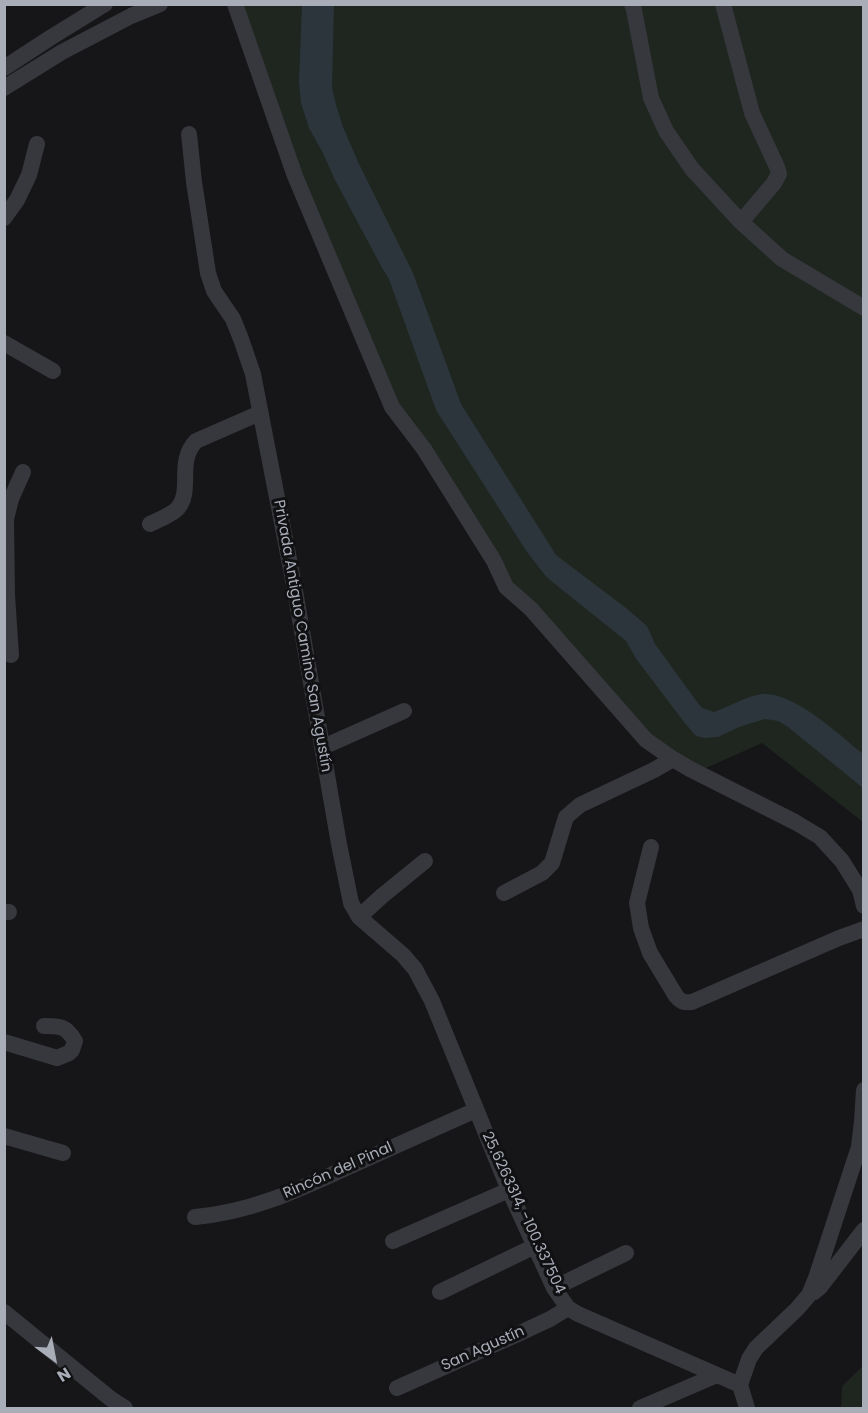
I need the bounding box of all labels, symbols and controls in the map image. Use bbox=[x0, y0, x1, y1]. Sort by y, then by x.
street label: Privada Antiguo Camino San Agustín bbox=[269, 499, 335, 773]
street label: 25.6263314, -100.337504 bbox=[477, 1129, 569, 1297]
street label: Rincón del Pinal bbox=[281, 1139, 395, 1203]
street label: San Agustín bbox=[439, 1323, 527, 1375]
north arrow bbox=[24, 1329, 84, 1389]
text: N bbox=[53, 1362, 75, 1388]

